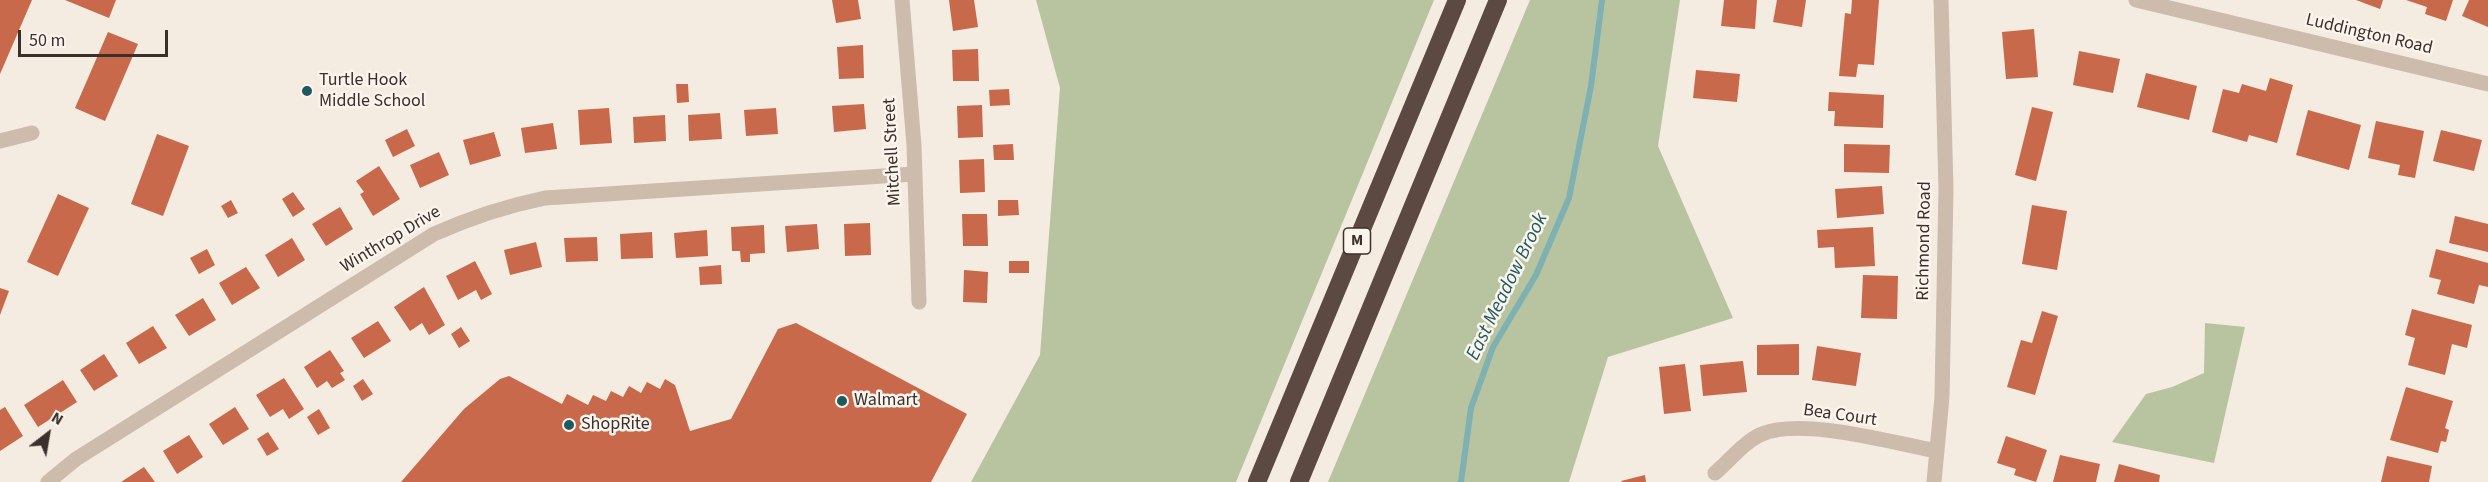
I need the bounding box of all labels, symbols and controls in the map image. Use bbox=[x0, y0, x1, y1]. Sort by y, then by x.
street label: Luddington Road bbox=[2304, 10, 2434, 60]
scale bar bbox=[21, 18, 171, 56]
text: 50 m bbox=[29, 28, 65, 53]
place label: Turtle Hook Middle School bbox=[319, 70, 425, 112]
marker: Turtle Hook Middle School bbox=[300, 84, 314, 98]
street label: Mitchell Street bbox=[879, 97, 907, 207]
street label: Richmond Road bbox=[1913, 181, 1937, 301]
street label: Winthrop Drive bbox=[337, 202, 445, 278]
water label: East Meadow Brook bbox=[1462, 209, 1554, 365]
road number: M bbox=[1344, 228, 1370, 254]
place label: Walmart bbox=[854, 390, 918, 412]
marker: Walmart bbox=[835, 394, 849, 408]
street label: Bea Court bbox=[1802, 400, 1878, 432]
north arrow bbox=[18, 404, 78, 464]
text: N bbox=[47, 406, 67, 431]
place label: ShopRite bbox=[581, 414, 650, 436]
marker: ShopRite bbox=[562, 418, 576, 432]

